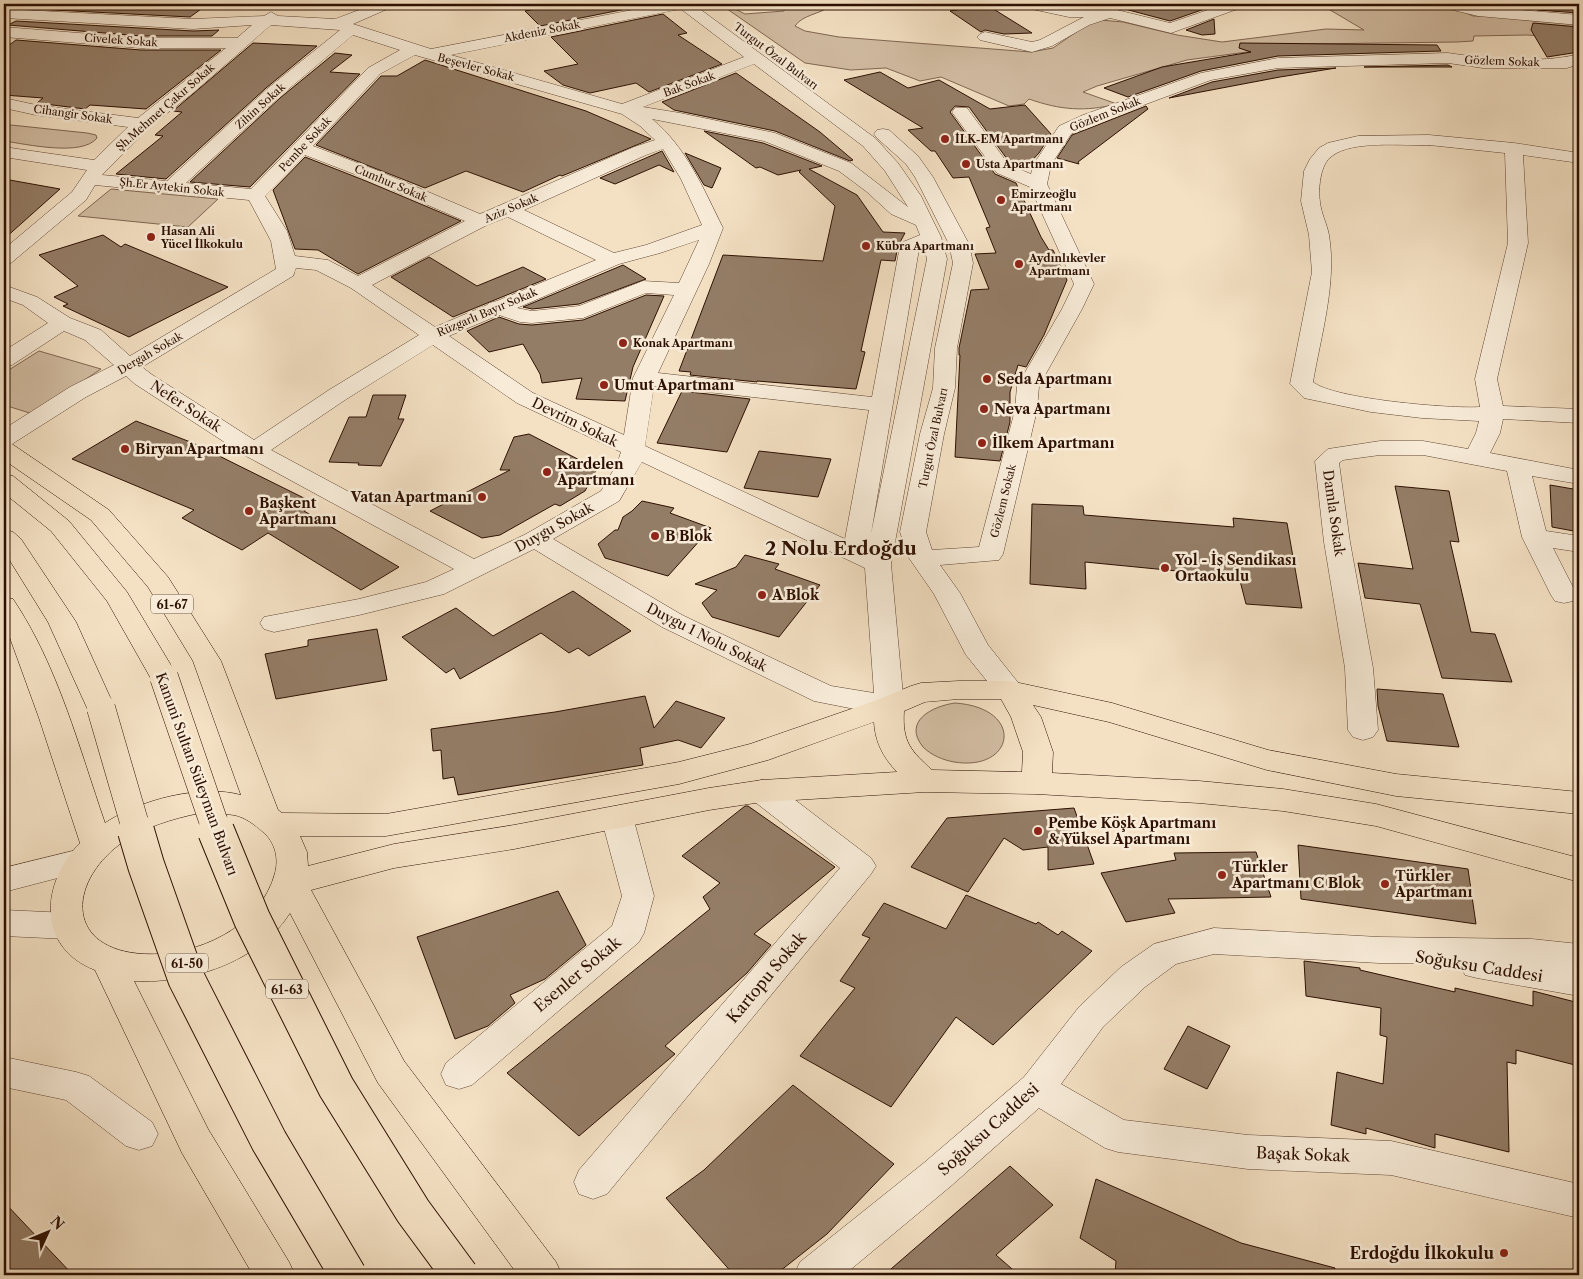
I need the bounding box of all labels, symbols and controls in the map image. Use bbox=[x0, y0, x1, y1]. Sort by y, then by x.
street label: Akdeniz Sokak bbox=[502, 17, 582, 45]
street label: Turgut Özal Bulvarı bbox=[731, 19, 822, 93]
street label: Civelek Sokak bbox=[84, 30, 159, 50]
street label: Beşevler Sokak bbox=[436, 50, 517, 84]
street label: Gözlem Sokak bbox=[1464, 53, 1541, 69]
street label: Şh.Mehmet Çakır Sokak bbox=[113, 60, 218, 154]
street label: Bak Sokak bbox=[661, 68, 717, 100]
street label: Zihin Sokak bbox=[232, 79, 288, 132]
street label: Gözlem Sokak bbox=[1067, 93, 1143, 135]
street label: Cihangir Sokak bbox=[33, 102, 114, 127]
street label: Pembe Sokak bbox=[276, 113, 335, 175]
place label: İLK-EM Apartmanı bbox=[955, 132, 1063, 146]
marker: İLK-EM Apartmanı bbox=[939, 133, 951, 145]
place label: Usta Apartmanı bbox=[976, 157, 1064, 171]
marker: Usta Apartmanı bbox=[960, 158, 972, 170]
street label: Cumhur Sokak bbox=[352, 161, 430, 205]
street label: Şh.Er Aytekin Sokak bbox=[119, 175, 226, 200]
place label: Emirzeoğlu Apartmanı bbox=[1010, 187, 1077, 214]
street label: Aziz Sokak bbox=[481, 190, 541, 226]
marker: Emirzeoğlu Apartmanı bbox=[995, 194, 1007, 206]
place label: Hasan Ali Yücel İlkokulu bbox=[160, 224, 244, 251]
marker: Hasan Ali Yücel İlkokulu bbox=[145, 231, 157, 243]
place label: Kübra Apartmanı bbox=[876, 239, 974, 253]
marker: Kübra Apartmanı bbox=[860, 240, 872, 252]
place label: Aydınlıkevler Apartmanı bbox=[1028, 251, 1106, 278]
marker: Aydınlıkevler Apartmanı bbox=[1013, 258, 1025, 270]
street label: Rüzgarlı Bayır Sokak bbox=[435, 284, 540, 339]
street label: Dergah Sokak bbox=[115, 328, 186, 377]
place label: Konak Apartmanı bbox=[633, 336, 733, 350]
marker: Konak Apartmanı bbox=[617, 337, 629, 349]
place label: Seda Apartmanı bbox=[997, 370, 1112, 388]
marker: Seda Apartmanı bbox=[981, 373, 993, 385]
street label: Nefer Sokak bbox=[147, 376, 226, 436]
place label: Umut Apartmanı bbox=[614, 376, 734, 394]
marker: Umut Apartmanı bbox=[598, 379, 610, 391]
street label: Turgut Özal Bulvarı bbox=[915, 386, 951, 490]
street label: Devrim Sokak bbox=[529, 393, 622, 451]
place label: Neva Apartmanı bbox=[994, 400, 1111, 418]
marker: Neva Apartmanı bbox=[978, 403, 990, 415]
place label: İlkem Apartmanı bbox=[992, 434, 1114, 452]
marker: İlkem Apartmanı bbox=[976, 437, 988, 449]
place label: Biryan Apartmanı bbox=[135, 440, 264, 458]
marker: Biryan Apartmanı bbox=[119, 443, 131, 455]
place label: Kardelen Apartmanı bbox=[556, 455, 634, 489]
street label: Gözlem Sokak bbox=[987, 462, 1019, 539]
marker: Kardelen Apartmanı bbox=[541, 466, 553, 478]
street label: Damla Sokak bbox=[1319, 469, 1349, 558]
place label: Vatan Apartmanı bbox=[350, 488, 472, 506]
marker: Vatan Apartmanı bbox=[476, 491, 488, 503]
place label: Başkent Apartmanı bbox=[258, 494, 336, 528]
street label: Duygu Sokak bbox=[511, 498, 597, 556]
marker: Başkent Apartmanı bbox=[243, 505, 255, 517]
place label: B Blok bbox=[665, 527, 713, 545]
marker: B Blok bbox=[649, 530, 661, 542]
district label: 2 Nolu Erdoğdu bbox=[765, 537, 917, 560]
place label: Yol - İş Sendikası Ortaokulu bbox=[1174, 551, 1297, 585]
marker: Yol - İş Sendikası Ortaokulu bbox=[1159, 562, 1171, 574]
place label: A Blok bbox=[771, 586, 820, 604]
marker: A Blok bbox=[756, 589, 768, 601]
road number: 61-67 bbox=[151, 594, 193, 614]
street label: Duygu 1 Nolu Sokak bbox=[644, 599, 771, 676]
street label: Kanuni Sultan Süleyman Bulvarı bbox=[152, 670, 242, 878]
place label: Pembe Köşk Apartmanı & Yüksel Apartmanı bbox=[1048, 814, 1216, 848]
marker: Pembe Köşk Apartmanı & Yüksel Apartmanı bbox=[1032, 825, 1044, 837]
place label: Türkler Apartmanı C Blok bbox=[1231, 858, 1362, 892]
place label: Türkler Apartmanı bbox=[1394, 867, 1472, 901]
marker: Türkler Apartmanı C Blok bbox=[1216, 869, 1228, 881]
marker: Türkler Apartmanı bbox=[1379, 878, 1391, 890]
street label: Kartopu Sokak bbox=[722, 927, 810, 1027]
street label: Esenler Sokak bbox=[529, 931, 625, 1016]
street label: Soğuksu Caddesi bbox=[1414, 946, 1544, 986]
road number: 61-50 bbox=[166, 954, 208, 972]
road number: 61-63 bbox=[266, 980, 308, 999]
street label: Soğuksu Caddesi bbox=[933, 1078, 1043, 1180]
street label: Başak Sokak bbox=[1256, 1142, 1351, 1166]
north arrow bbox=[22, 1206, 72, 1256]
text: N bbox=[47, 1212, 68, 1234]
place label: Erdoğdu İlkokulu bbox=[1350, 1243, 1494, 1263]
marker: Erdoğdu İlkokulu bbox=[1498, 1247, 1510, 1259]

